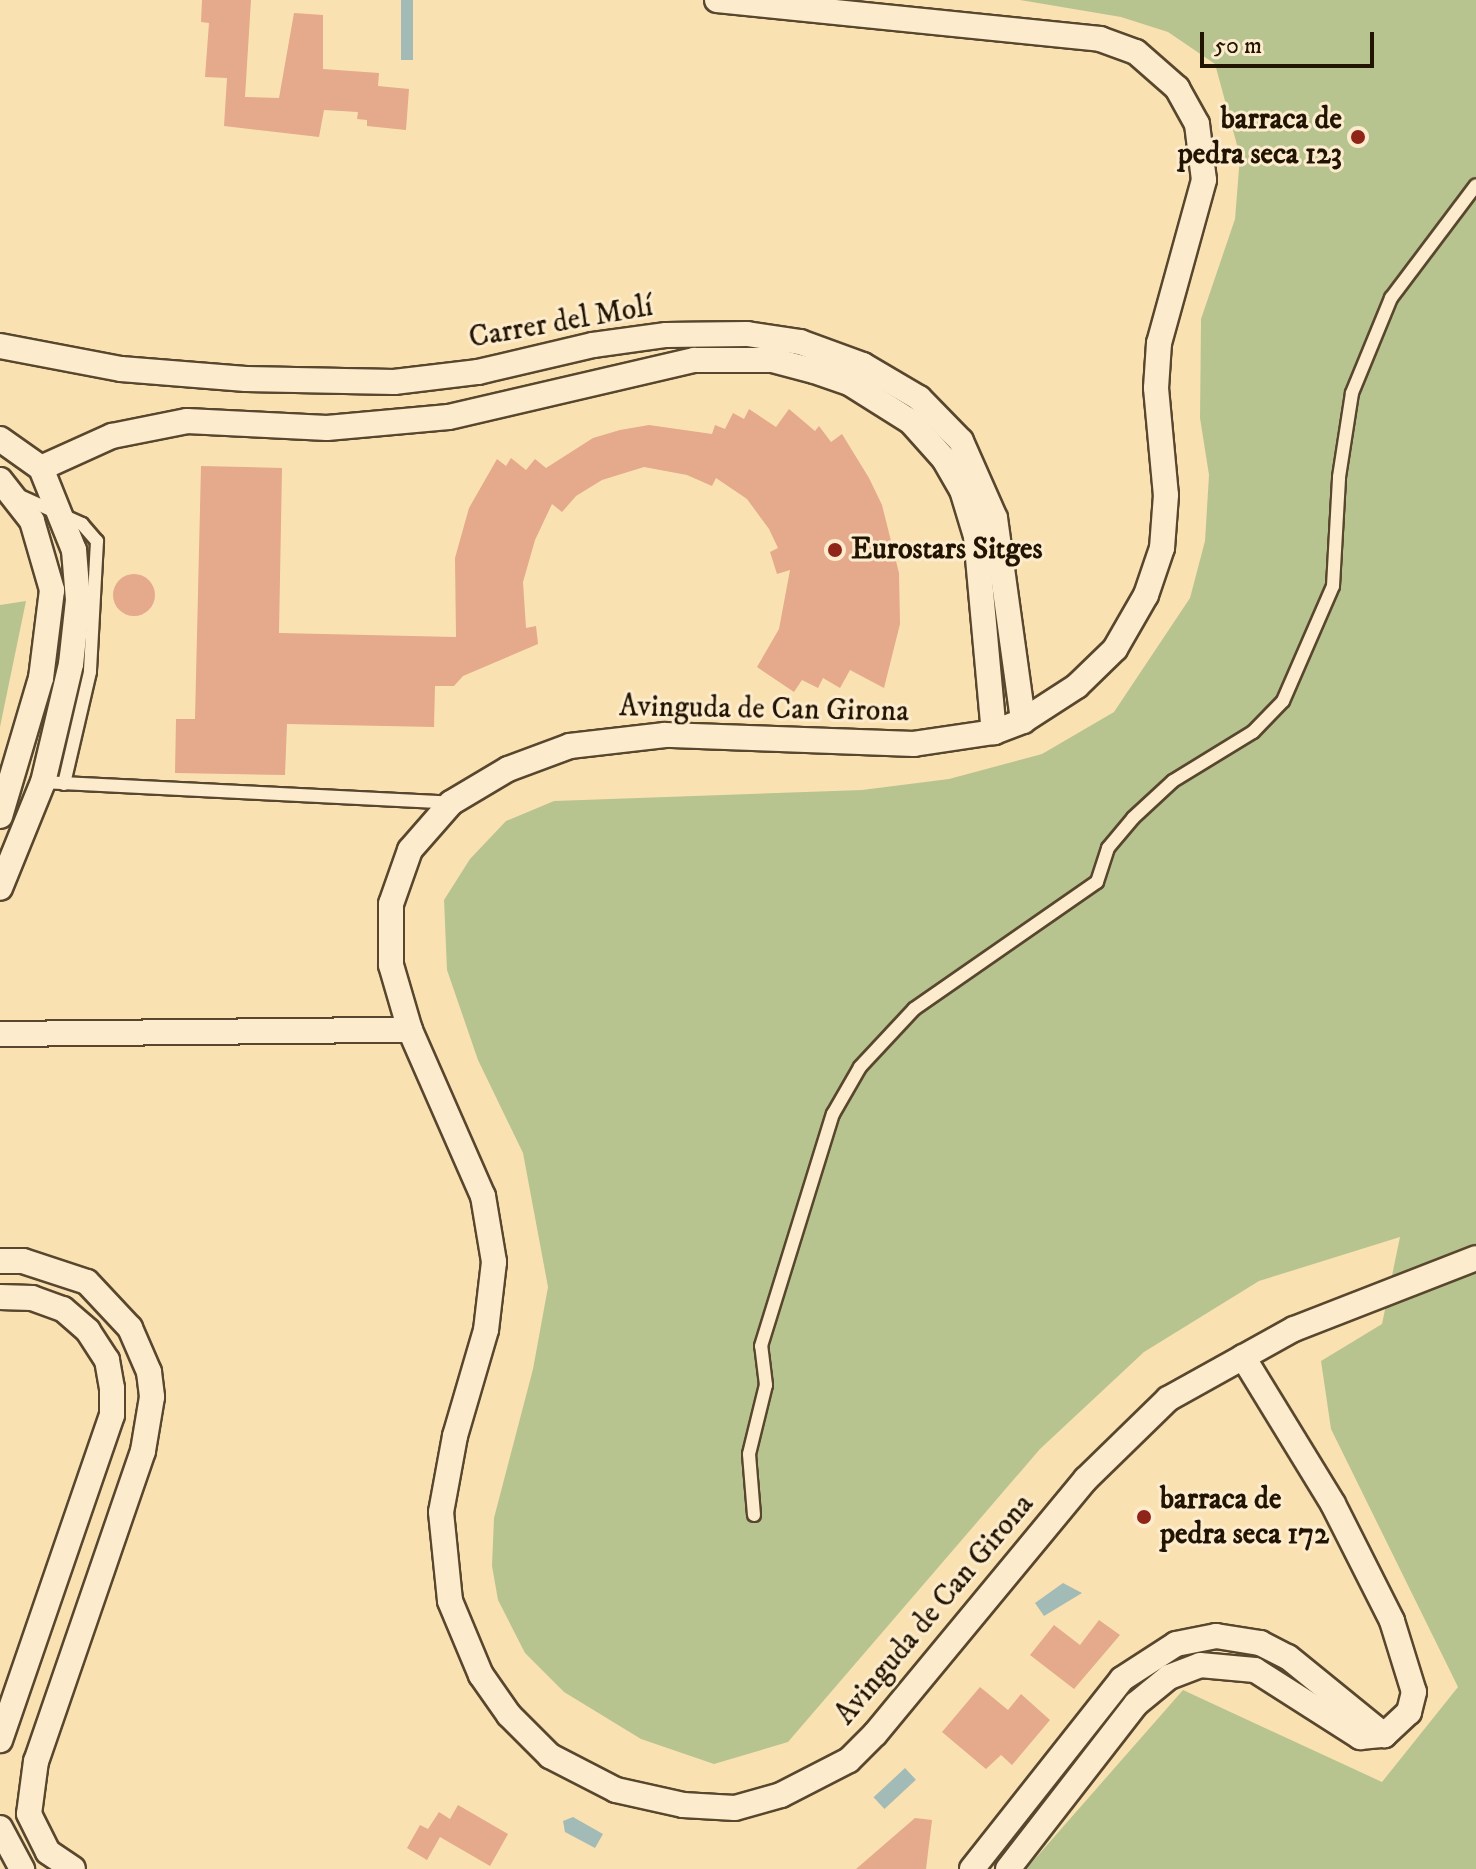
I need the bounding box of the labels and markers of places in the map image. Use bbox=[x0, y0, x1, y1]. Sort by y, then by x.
place label: barraca de pedra seca 123 bbox=[1178, 102, 1342, 172]
marker: barraca de pedra seca 123 bbox=[1349, 128, 1367, 146]
place label: Eurostars Sitges bbox=[851, 532, 1042, 568]
marker: Eurostars Sitges bbox=[826, 541, 844, 559]
place label: barraca de pedra seca 172 bbox=[1160, 1482, 1329, 1552]
marker: barraca de pedra seca 172 bbox=[1135, 1508, 1153, 1526]

